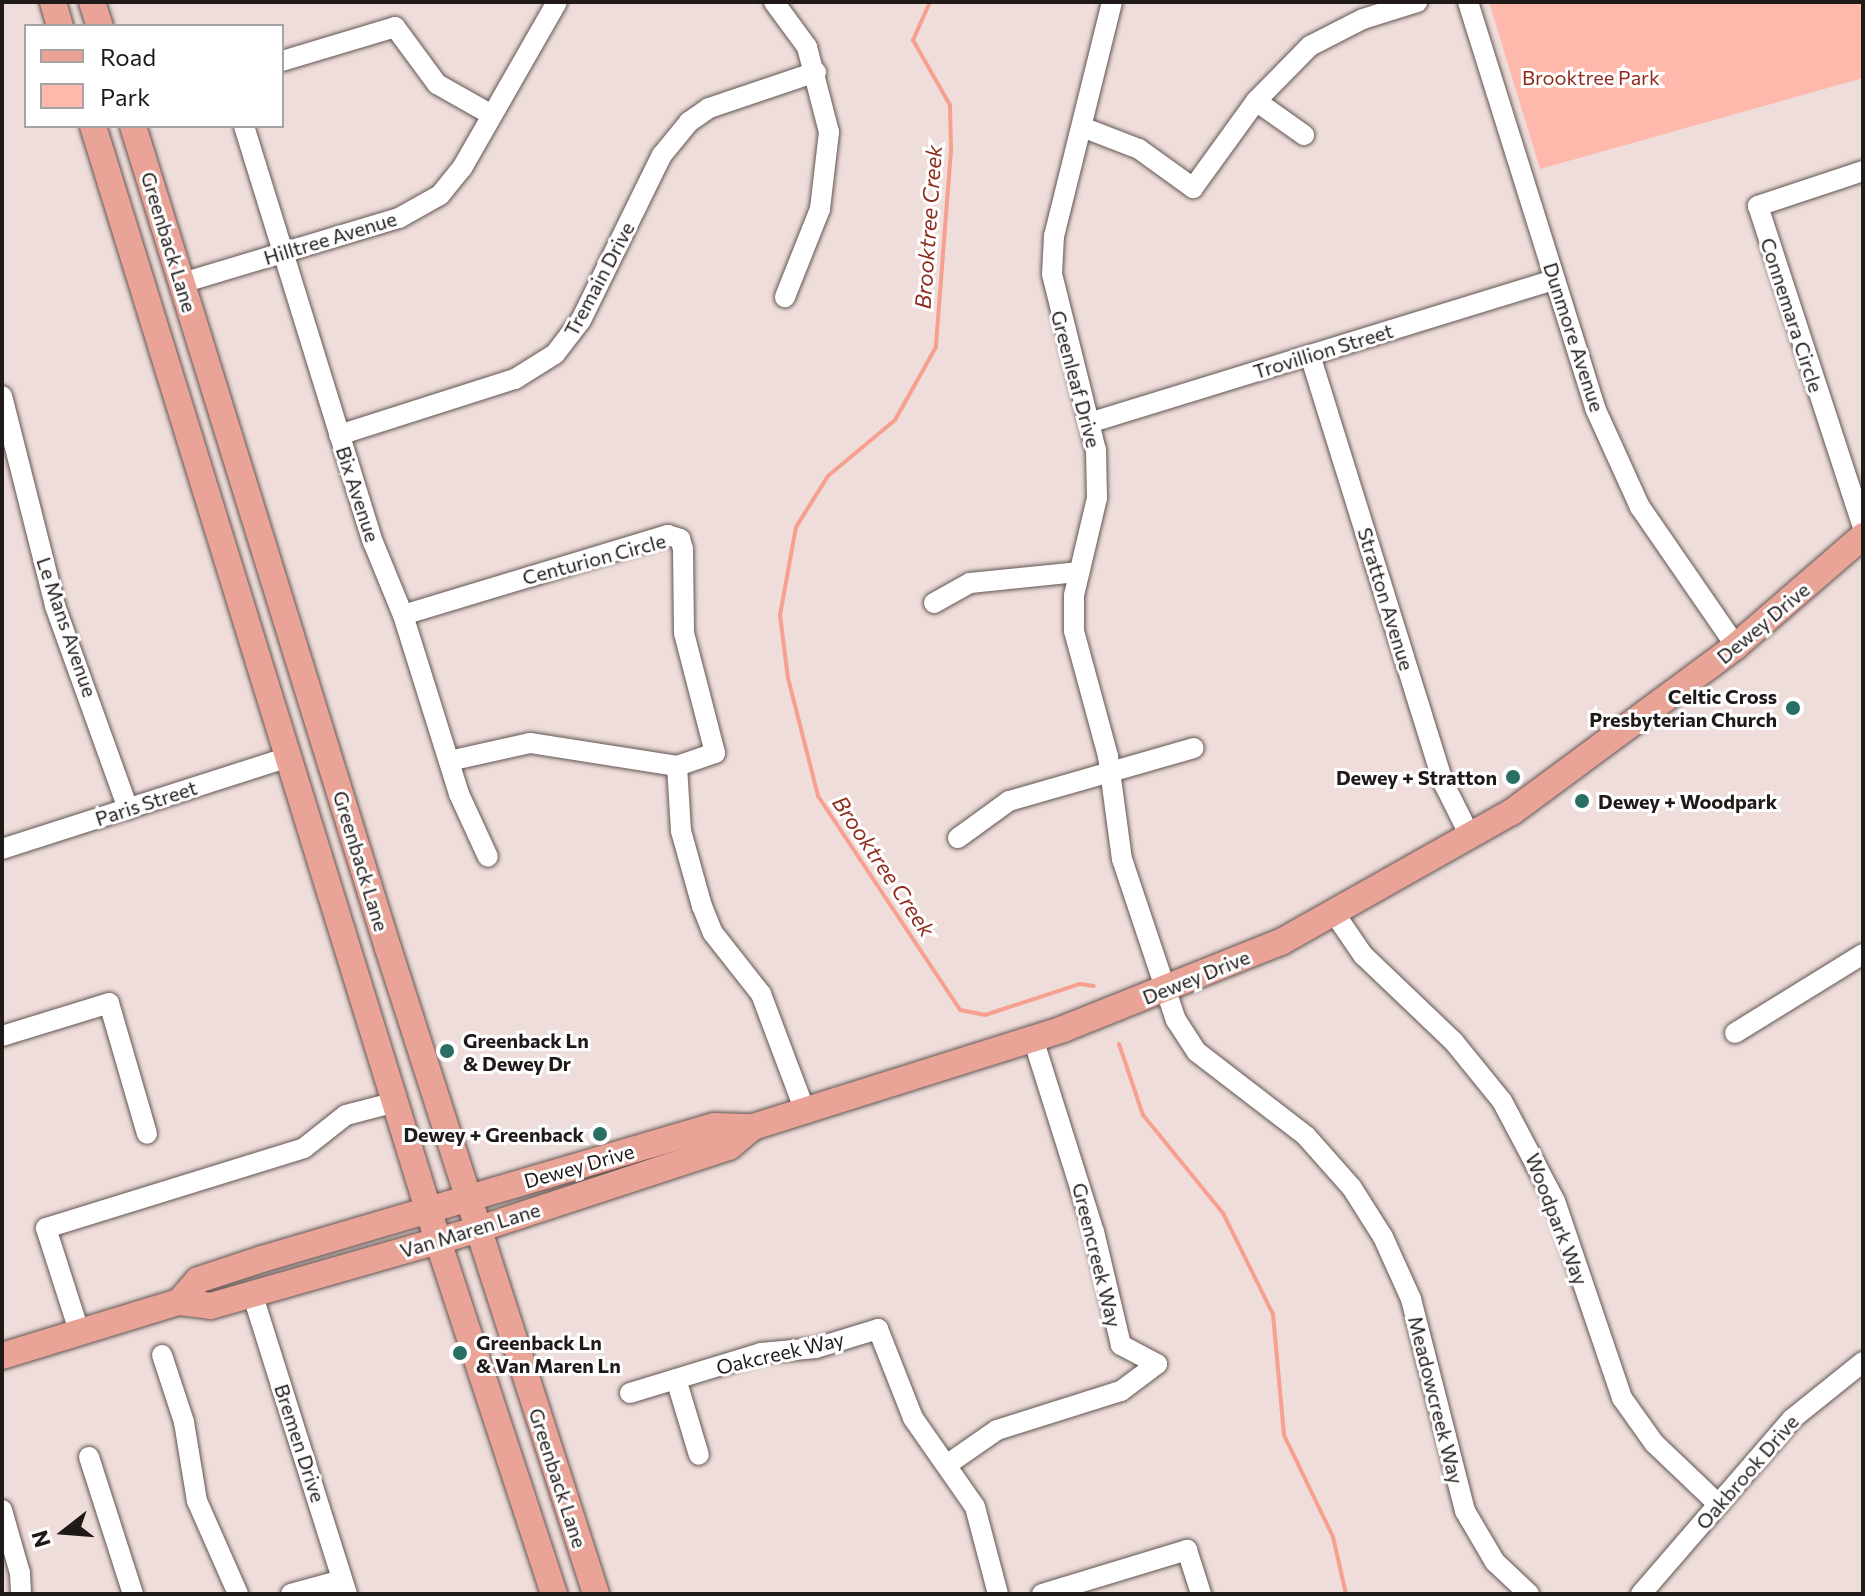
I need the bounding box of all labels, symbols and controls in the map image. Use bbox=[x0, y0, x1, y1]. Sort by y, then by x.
legend bbox=[24, 24, 284, 128]
text: Road bbox=[100, 42, 156, 71]
park label: Brooktree Park bbox=[1522, 65, 1660, 89]
text: Park bbox=[100, 82, 150, 111]
water label: Brooktree Creek bbox=[909, 144, 947, 310]
street label: Greenback Lane bbox=[136, 169, 202, 315]
street label: Hilltree Avenue bbox=[261, 206, 399, 270]
street label: Tremain Drive bbox=[559, 218, 639, 340]
street label: Connemara Circle bbox=[1756, 235, 1828, 395]
street label: Dunmore Avenue bbox=[1539, 259, 1609, 415]
street label: Greenleaf Drive bbox=[1046, 308, 1106, 450]
street label: Trovillion Street bbox=[1250, 318, 1396, 384]
street label: Bix Avenue bbox=[331, 443, 385, 545]
street label: Stratton Avenue bbox=[1353, 525, 1419, 673]
street label: Centurion Circle bbox=[520, 528, 668, 590]
street label: Le Mans Avenue bbox=[32, 554, 102, 700]
street label: Dewey Drive bbox=[1712, 577, 1814, 669]
place label: Celtic Cross Presbyterian Church bbox=[1589, 684, 1777, 731]
marker: Celtic Cross Presbyterian Church bbox=[1784, 699, 1802, 717]
place label: Dewey + Stratton bbox=[1336, 765, 1497, 789]
marker: Dewey + Stratton bbox=[1504, 768, 1522, 786]
street label: Paris Street bbox=[92, 775, 200, 831]
street label: Greenback Lane bbox=[328, 788, 394, 934]
place label: Dewey + Woodpark bbox=[1598, 789, 1777, 813]
water label: Brooktree Creek bbox=[827, 791, 941, 941]
marker: Dewey + Woodpark bbox=[1573, 792, 1591, 810]
street label: Dewey Drive bbox=[1139, 945, 1253, 1009]
place label: Greenback Ln & Dewey Dr bbox=[463, 1028, 589, 1075]
marker: Greenback Ln & Dewey Dr bbox=[438, 1042, 456, 1060]
place label: Dewey + Greenback bbox=[403, 1122, 584, 1146]
marker: Dewey + Greenback bbox=[591, 1125, 609, 1143]
street label: Dewey Drive bbox=[521, 1139, 637, 1193]
street label: Woodpark Way bbox=[1521, 1150, 1593, 1288]
street label: Greencreek Way bbox=[1067, 1180, 1127, 1330]
street label: Van Maren Lane bbox=[397, 1197, 543, 1263]
street label: Meadowcreek Way bbox=[1404, 1314, 1468, 1486]
street label: Oakcreek Way bbox=[714, 1327, 846, 1379]
place label: Greenback Ln & Van Maren Ln bbox=[476, 1330, 621, 1377]
marker: Greenback Ln & Van Maren Ln bbox=[451, 1344, 469, 1362]
street label: Bremen Drive bbox=[270, 1381, 330, 1505]
street label: Greenback Lane bbox=[524, 1405, 592, 1551]
street label: Oakbrook Drive bbox=[1691, 1410, 1803, 1534]
north arrow bbox=[24, 1492, 104, 1572]
text: N bbox=[25, 1527, 56, 1551]

